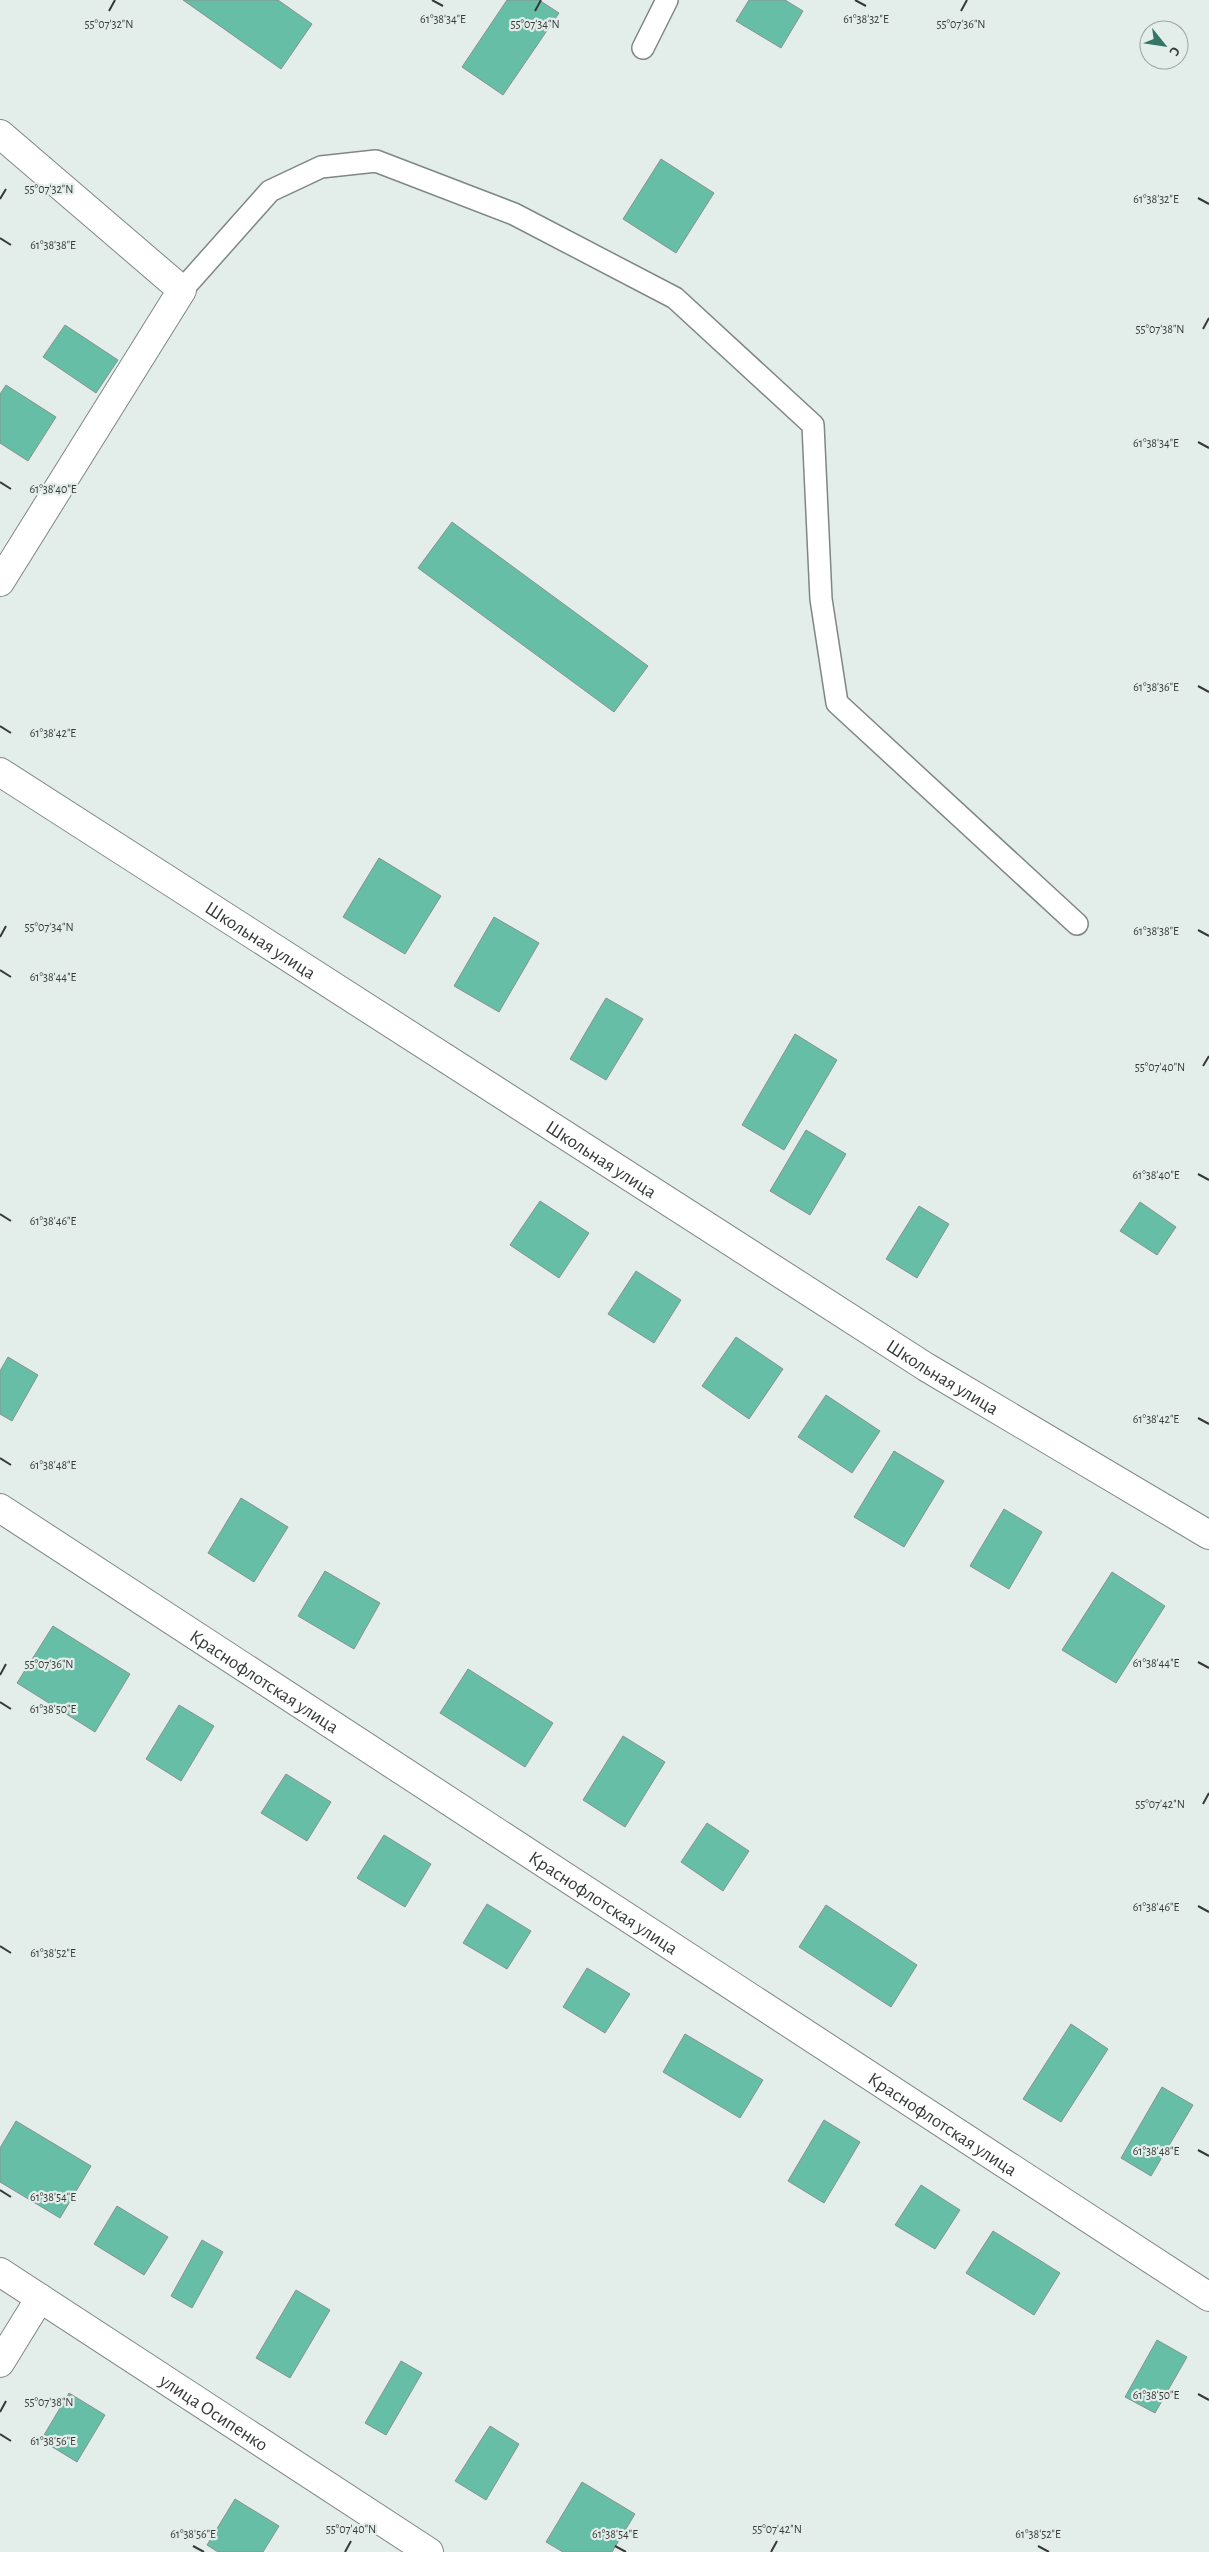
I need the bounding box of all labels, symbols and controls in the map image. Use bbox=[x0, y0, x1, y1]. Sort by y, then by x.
text: 61°38'34"E bbox=[420, 13, 466, 25]
text: 61°38'32"E bbox=[843, 13, 889, 25]
text: 55°07'32"N bbox=[85, 18, 133, 30]
text: 55°07'34"N bbox=[510, 18, 560, 30]
text: 55°07'36"N bbox=[936, 18, 986, 30]
north arrow bbox=[1139, 20, 1189, 70]
text: С bbox=[1166, 44, 1182, 58]
text: 55°07'32"N bbox=[25, 183, 73, 195]
text: 61°38'32"E bbox=[1133, 193, 1179, 205]
text: 61°38'38"E bbox=[30, 239, 76, 251]
text: 55°07'38"N bbox=[1135, 323, 1185, 335]
text: 61°38'34"E bbox=[1133, 437, 1179, 449]
text: 61°38'40"E bbox=[29, 483, 77, 495]
text: 61°38'36"E bbox=[1133, 681, 1179, 693]
text: 61°38'42"E bbox=[30, 727, 76, 739]
street label: Школьная улица bbox=[201, 898, 319, 983]
text: 55°07'34"N bbox=[24, 921, 74, 933]
text: 61°38'38"E bbox=[1133, 925, 1179, 937]
text: 61°38'44"E bbox=[30, 971, 77, 983]
text: 55°07'40"N bbox=[1135, 1061, 1185, 1073]
street label: Школьная улица bbox=[542, 1117, 660, 1202]
text: 61°38'40"E bbox=[1132, 1169, 1180, 1181]
text: 61°38'46"E bbox=[30, 1215, 76, 1227]
street label: Школьная улица bbox=[883, 1336, 1002, 1419]
text: 61°38'42"E bbox=[1133, 1413, 1179, 1425]
text: 61°38'48"E bbox=[30, 1459, 76, 1471]
street label: Краснофлотская улица bbox=[186, 1627, 342, 1737]
text: 61°38'44"E bbox=[1133, 1657, 1180, 1669]
text: 55°07'36"N bbox=[24, 1658, 74, 1670]
text: 61°38'50"E bbox=[30, 1703, 76, 1715]
text: 55°07'42"N bbox=[1135, 1798, 1185, 1810]
street label: Краснофлотская улица bbox=[525, 1848, 681, 1959]
text: 61°38'46"E bbox=[1133, 1901, 1179, 1913]
text: 61°38'52"E bbox=[30, 1947, 76, 1959]
street label: Краснофлотская улица bbox=[864, 2069, 1020, 2180]
text: 61°38'48"E bbox=[1133, 2145, 1179, 2157]
text: 61°38'54"E bbox=[30, 2191, 76, 2203]
street label: улица Осипенко bbox=[155, 2371, 271, 2455]
text: 61°38'50"E bbox=[1133, 2389, 1179, 2401]
text: 55°07'38"N bbox=[24, 2396, 74, 2408]
text: 61°38'56"E bbox=[30, 2435, 76, 2447]
text: 55°07'40"N bbox=[326, 2523, 376, 2535]
text: 55°07'42"N bbox=[752, 2523, 802, 2535]
text: 61°38'56"E bbox=[170, 2528, 216, 2540]
text: 61°38'54"E bbox=[592, 2528, 638, 2540]
text: 61°38'52"E bbox=[1015, 2528, 1061, 2540]

